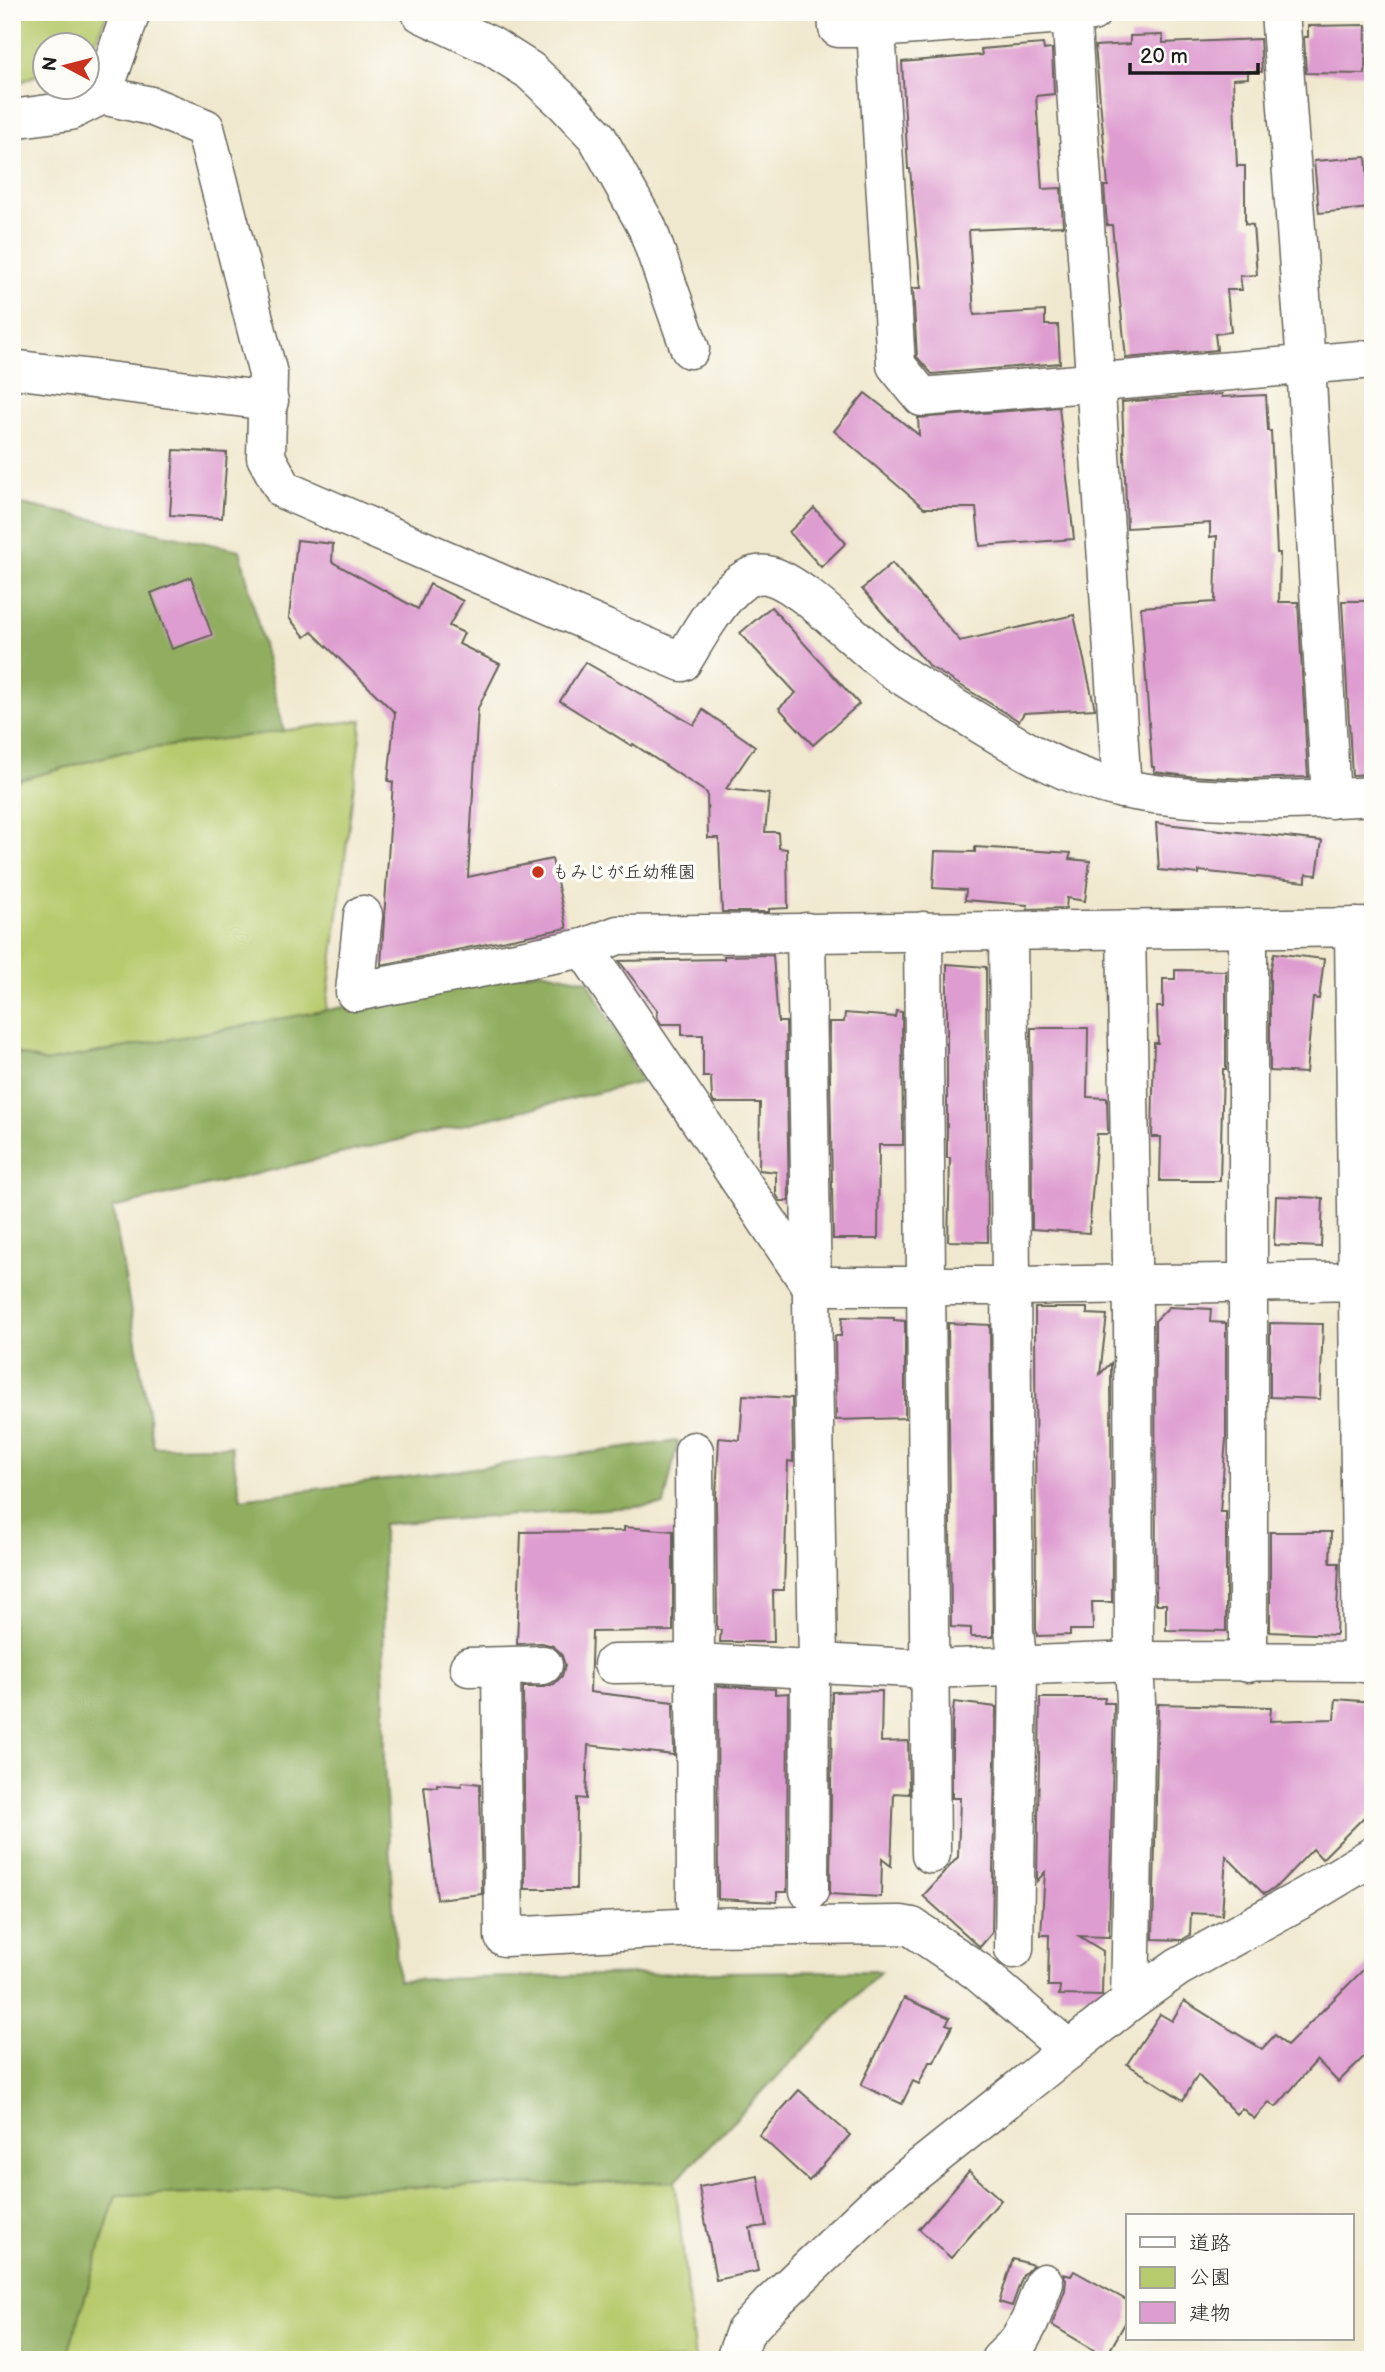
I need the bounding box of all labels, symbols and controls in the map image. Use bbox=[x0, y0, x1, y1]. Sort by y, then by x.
north arrow bbox=[32, 32, 102, 102]
scale bar bbox=[1130, 32, 1257, 76]
text: 20 m bbox=[1140, 44, 1188, 69]
text: N bbox=[38, 56, 63, 73]
place label: もみじが丘幼稚園 bbox=[552, 862, 696, 883]
marker: もみじが丘幼稚園 bbox=[530, 864, 546, 880]
legend bbox=[1126, 2214, 1354, 2340]
text: 道路 bbox=[1189, 2231, 1231, 2256]
text: 公園 bbox=[1189, 2265, 1231, 2290]
text: 建物 bbox=[1189, 2301, 1231, 2326]

